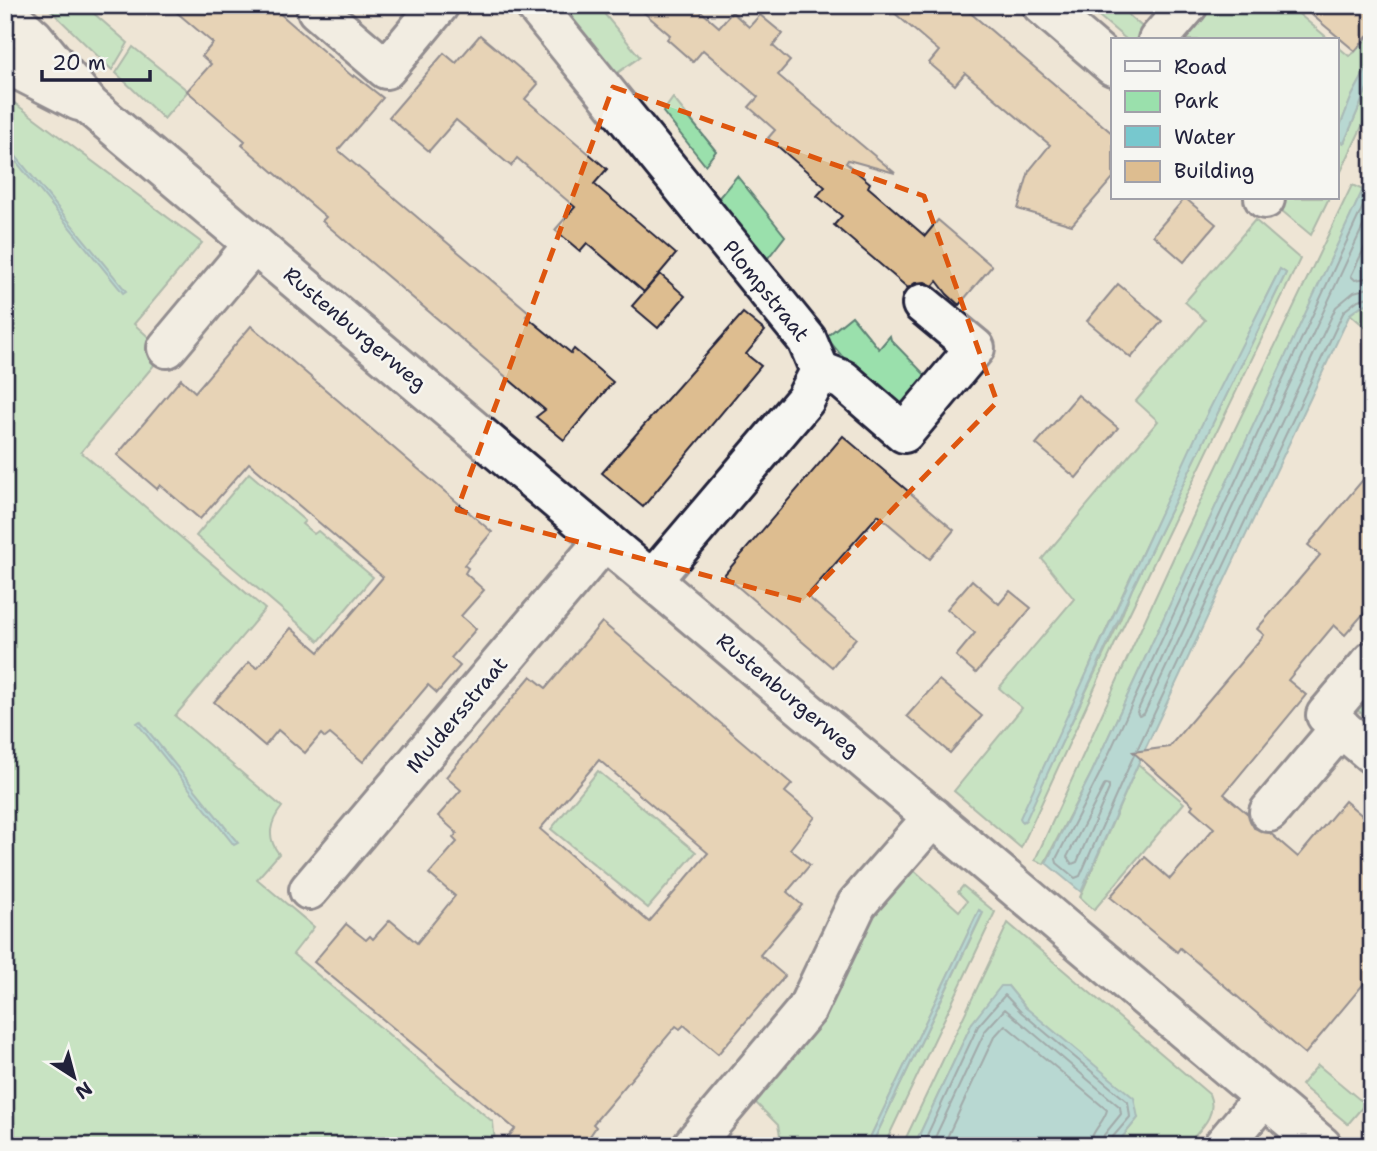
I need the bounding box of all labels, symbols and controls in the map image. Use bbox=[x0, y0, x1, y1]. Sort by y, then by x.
scale bar bbox=[42, 38, 150, 82]
legend bbox=[1111, 38, 1338, 200]
text: 20 m bbox=[52, 49, 106, 77]
text: Road bbox=[1174, 53, 1227, 81]
text: Park bbox=[1174, 87, 1219, 115]
text: Water bbox=[1174, 123, 1236, 151]
text: Building bbox=[1174, 157, 1254, 185]
street label: Plompstraat bbox=[716, 234, 816, 348]
street label: Rustenburgerweg bbox=[277, 261, 433, 397]
street label: Rustenburgerweg bbox=[710, 627, 866, 763]
street label: Muldersstraat bbox=[400, 651, 514, 779]
north arrow bbox=[38, 1042, 108, 1112]
text: N bbox=[70, 1076, 97, 1105]

